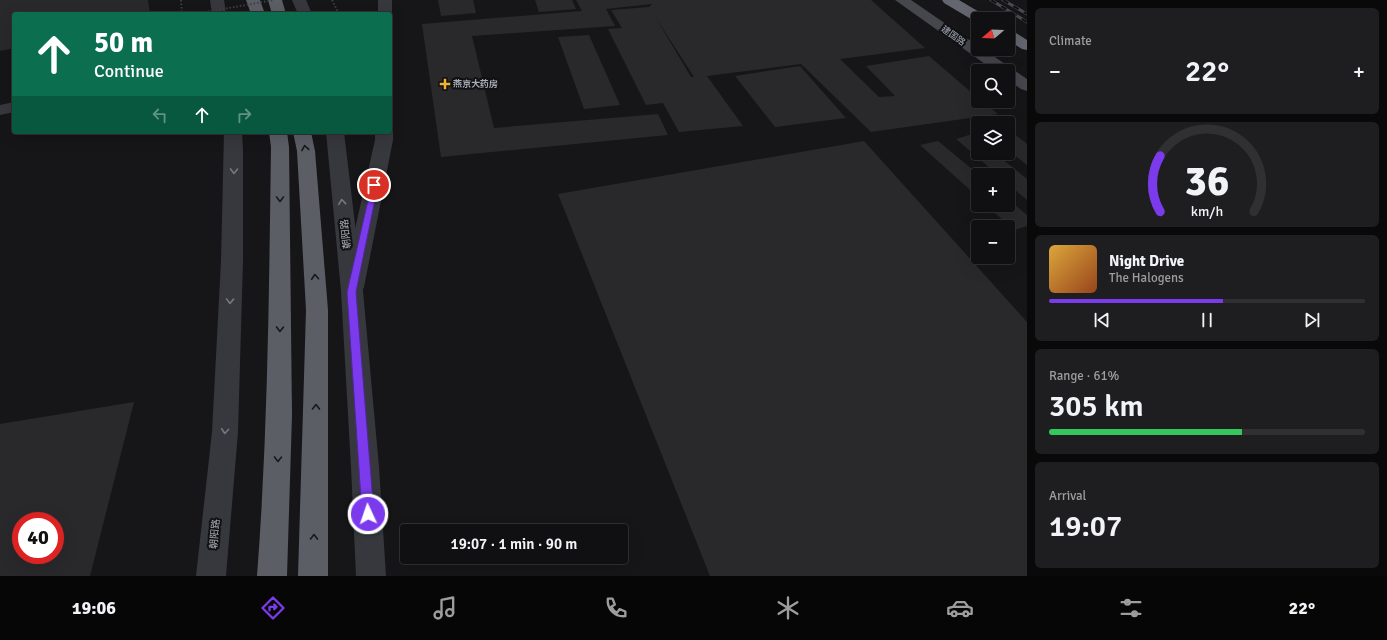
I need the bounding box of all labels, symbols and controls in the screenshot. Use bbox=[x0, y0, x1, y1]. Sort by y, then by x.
north arrow bbox=[971, 12, 1015, 56]
map controls bbox=[971, 12, 1015, 264]
street label: 建国路 bbox=[939, 24, 967, 48]
text: 50 m bbox=[94, 26, 153, 60]
icon: ahead bbox=[28, 28, 80, 80]
text: Climate bbox=[1049, 33, 1092, 49]
text: 22° bbox=[1185, 53, 1229, 90]
text: − bbox=[1049, 58, 1061, 85]
text: + bbox=[1353, 58, 1365, 85]
text: Continue bbox=[94, 60, 164, 82]
button: search bbox=[971, 64, 1015, 108]
marker: 燕京大药房 bbox=[440, 79, 450, 89]
place label: 燕京大药房 bbox=[453, 79, 498, 90]
icon: left bbox=[149, 104, 171, 126]
icon: ahead bbox=[191, 104, 213, 126]
icon: right bbox=[233, 104, 255, 126]
button: layers bbox=[971, 116, 1015, 160]
one-way arrow bbox=[301, 144, 310, 151]
text: 36 bbox=[1185, 156, 1229, 207]
one-way arrow bbox=[229, 168, 238, 174]
pin bbox=[357, 168, 391, 202]
button: + bbox=[971, 168, 1015, 212]
icon: arrive bbox=[363, 174, 385, 196]
one-way arrow bbox=[276, 196, 284, 202]
one-way arrow bbox=[338, 199, 347, 205]
text: km/h bbox=[1191, 203, 1223, 220]
street label: 朝阳路 bbox=[338, 218, 354, 250]
button: − bbox=[971, 220, 1015, 264]
text: Night Drive bbox=[1109, 252, 1184, 270]
text: The Halogens bbox=[1109, 270, 1184, 286]
one-way arrow bbox=[310, 274, 319, 280]
one-way arrow bbox=[226, 298, 234, 304]
icon: previous bbox=[1091, 309, 1113, 331]
icon: pause bbox=[1196, 309, 1218, 331]
icon: next bbox=[1301, 309, 1323, 331]
one-way arrow bbox=[275, 326, 284, 332]
text: Range · 61% bbox=[1049, 368, 1119, 384]
text: 305 km bbox=[1049, 388, 1144, 425]
one-way arrow bbox=[312, 404, 320, 410]
one-way arrow bbox=[220, 428, 229, 434]
one-way arrow bbox=[273, 456, 282, 462]
text: Arrival bbox=[1049, 488, 1086, 504]
position arrow bbox=[347, 493, 389, 535]
text: 19:07 bbox=[1049, 508, 1122, 545]
speed limit sign: 40 bbox=[12, 512, 64, 564]
street label: 朝阳路 bbox=[208, 519, 222, 549]
one-way arrow bbox=[310, 534, 318, 540]
text: 19:07 · 1 min · 90 m bbox=[451, 535, 577, 553]
icon: directions bbox=[259, 594, 287, 622]
icon: music bbox=[431, 594, 459, 622]
icon: phone bbox=[602, 594, 630, 622]
icon: climate bbox=[774, 594, 802, 622]
icon: car bbox=[946, 594, 974, 622]
icon: filters bbox=[1117, 594, 1145, 622]
text: 19:06 bbox=[72, 597, 116, 619]
text: 22° bbox=[1289, 597, 1315, 619]

